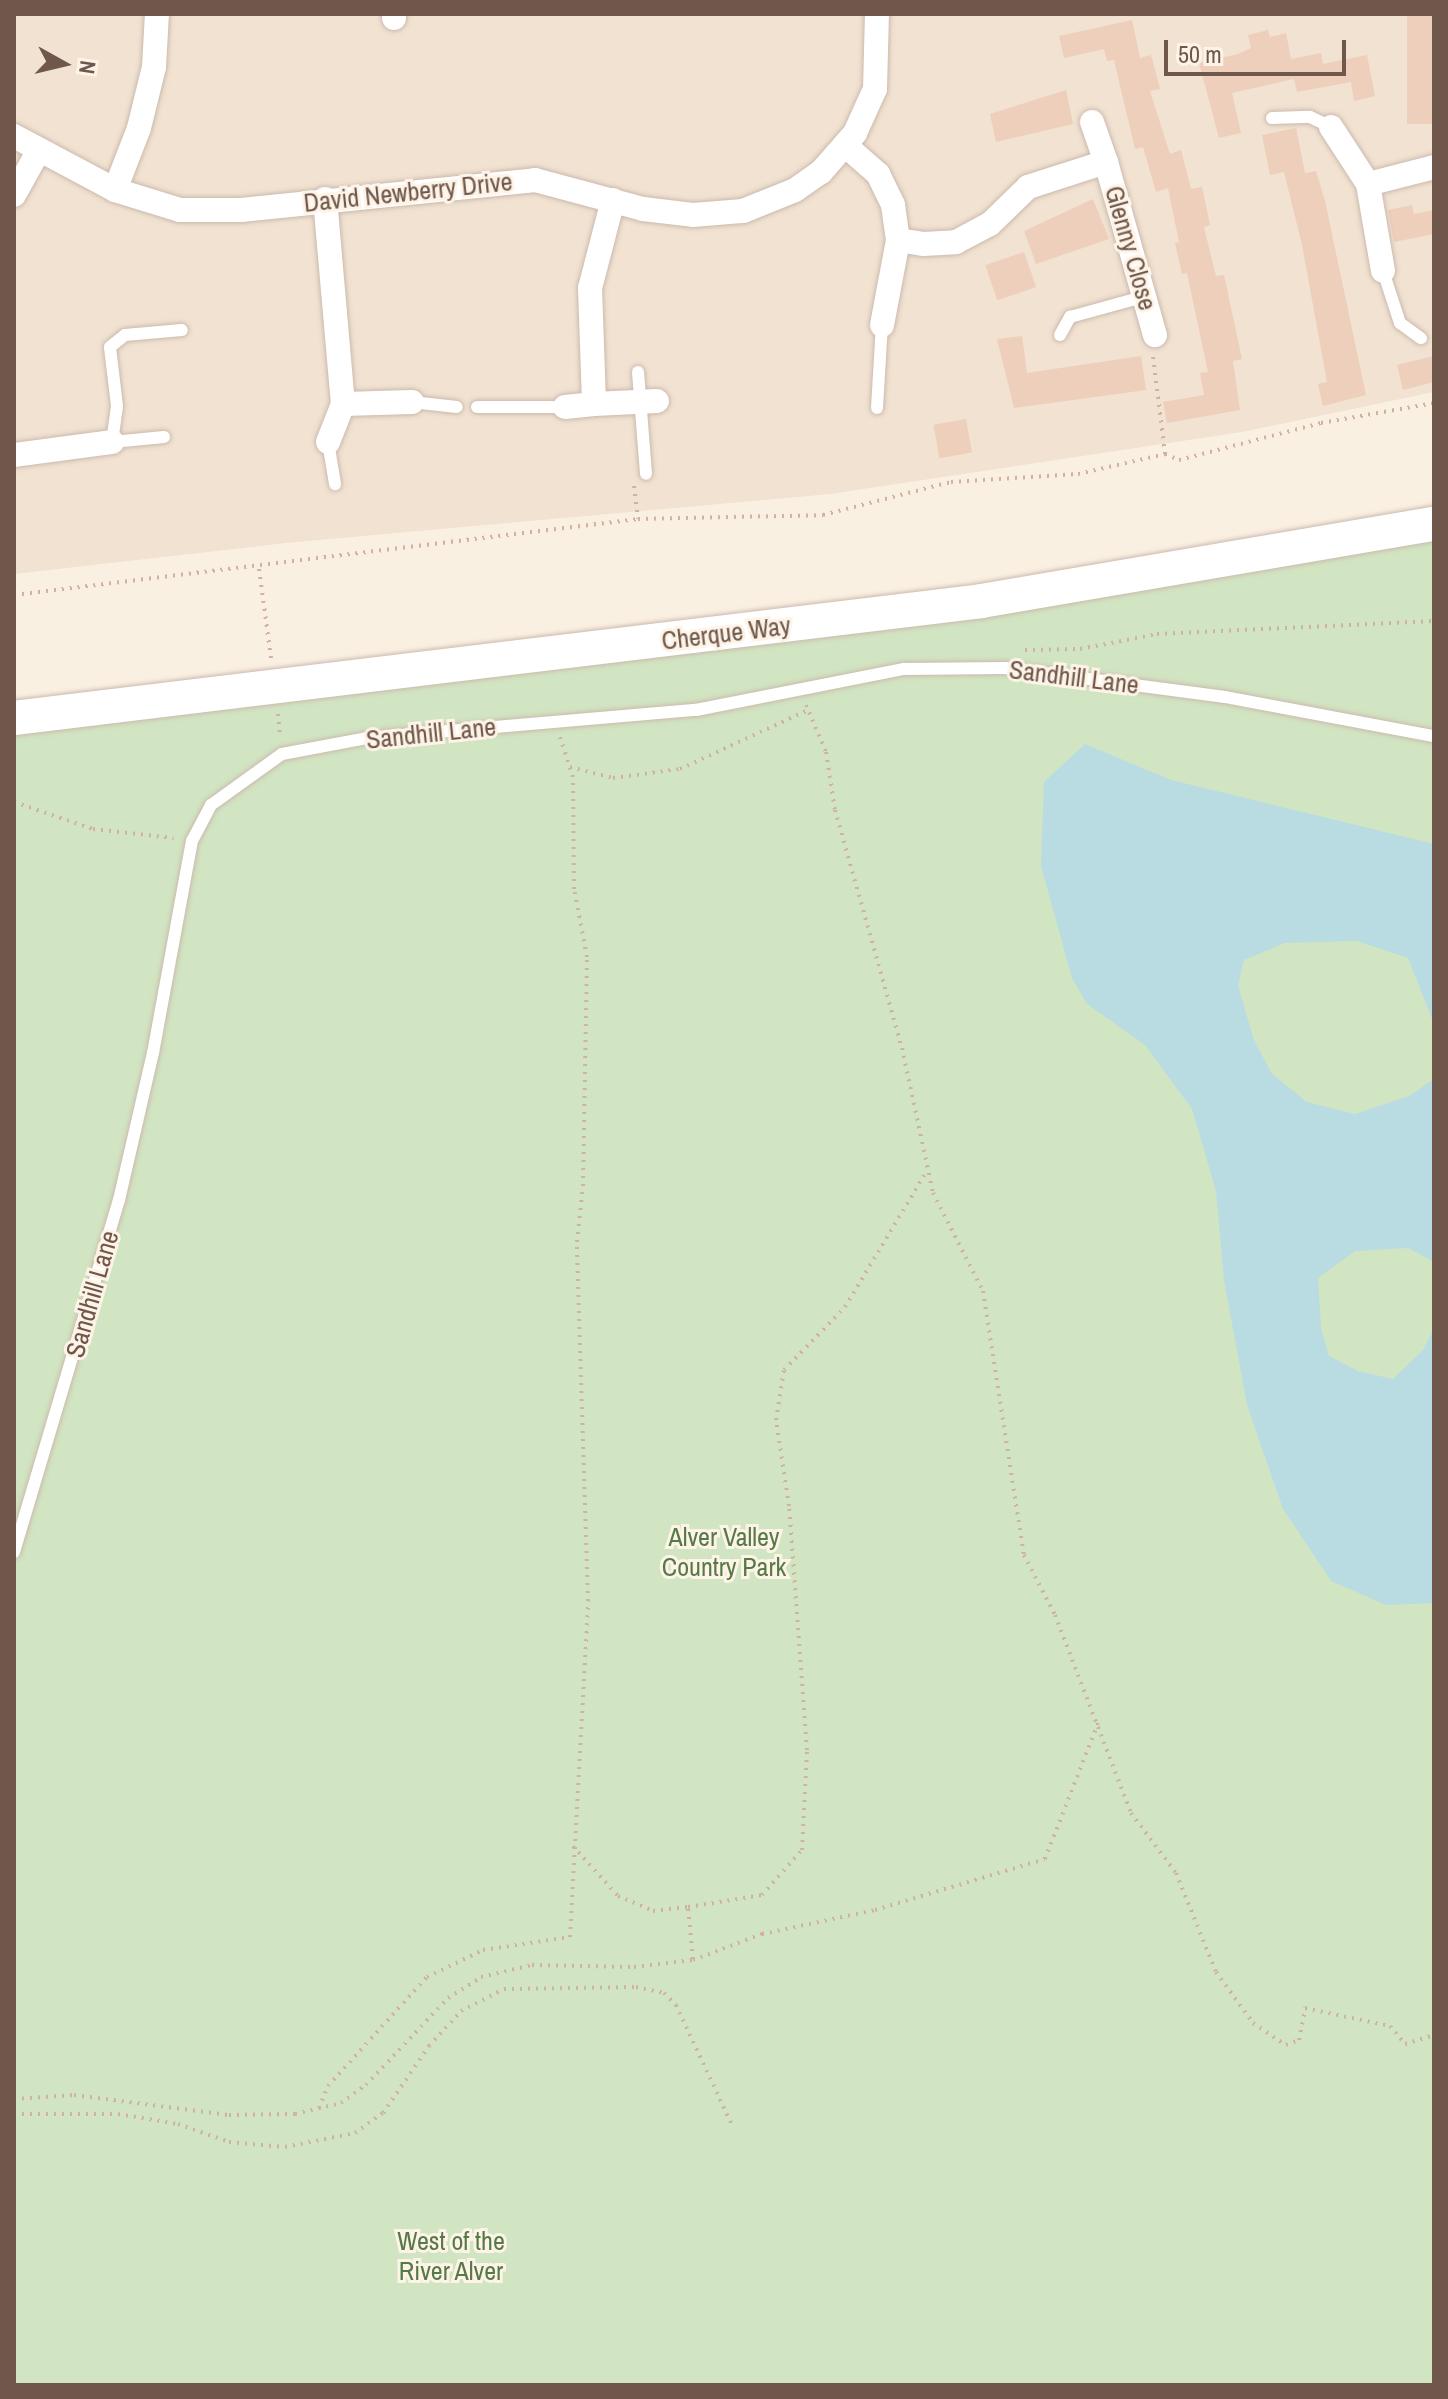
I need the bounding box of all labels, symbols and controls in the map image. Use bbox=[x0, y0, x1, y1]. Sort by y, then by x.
north arrow bbox=[24, 24, 104, 104]
scale bar bbox=[1168, 24, 1350, 74]
text: 50 m bbox=[1178, 38, 1222, 70]
text: N bbox=[72, 59, 104, 76]
street label: David Newberry Drive bbox=[302, 166, 514, 218]
street label: Glenny Close bbox=[1098, 182, 1164, 314]
street label: Cherque Way bbox=[660, 610, 792, 656]
street label: Sandhill Lane bbox=[1007, 654, 1141, 700]
street label: Sandhill Lane bbox=[365, 711, 497, 755]
street label: Sandhill Lane bbox=[59, 1227, 125, 1361]
park label: Alver Valley Country Park bbox=[662, 1521, 786, 1582]
park label: West of the River Alver bbox=[397, 2225, 505, 2286]

